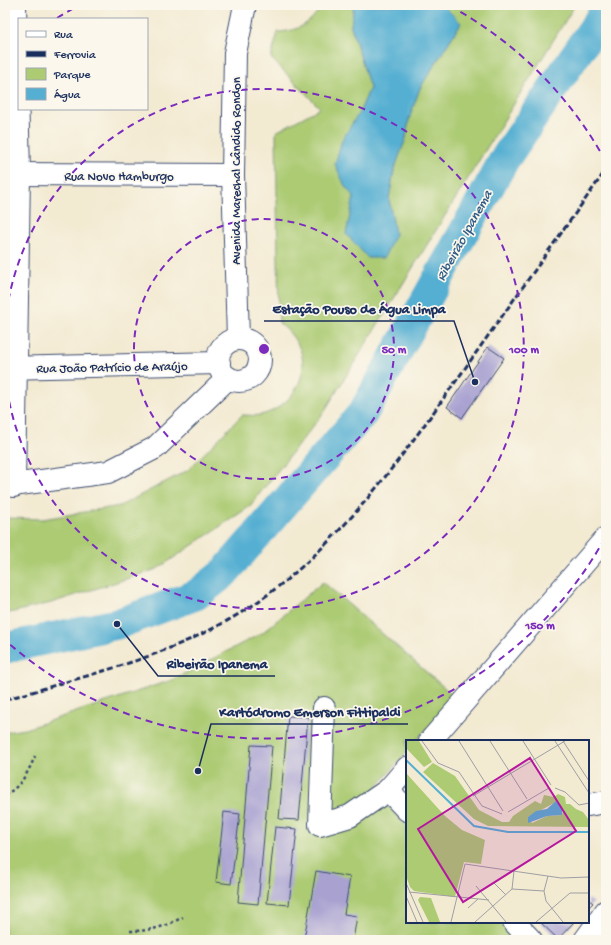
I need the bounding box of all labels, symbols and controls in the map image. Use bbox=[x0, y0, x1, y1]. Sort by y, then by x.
legend bbox=[18, 18, 148, 110]
text: Rua bbox=[54, 29, 73, 43]
text: Ferrovia bbox=[53, 49, 96, 63]
text: Parque bbox=[53, 69, 91, 83]
street label: Avenida Marechal Cândido Rondon bbox=[229, 76, 245, 265]
text: Água bbox=[54, 89, 81, 103]
street label: Rua Novo Hamburgo bbox=[64, 170, 174, 185]
water label: Ribeirão Ipanema bbox=[433, 187, 498, 284]
callout: Estação Pouso de Água Limpa bbox=[264, 295, 454, 321]
text: Estação Pouso de Água Limpa bbox=[272, 301, 447, 319]
centre of rings bbox=[257, 342, 271, 356]
text: 50 m bbox=[382, 344, 407, 358]
text: 100 m bbox=[508, 344, 539, 358]
street label: Rua João Patrício de Araújo bbox=[36, 360, 188, 377]
text: 150 m bbox=[524, 620, 555, 634]
callout: Ribeirão Ipanema bbox=[158, 650, 275, 676]
text: Ribeirão Ipanema bbox=[166, 657, 269, 674]
callout: Kartódromo Emerson Fittipaldi bbox=[211, 698, 408, 724]
text: Kartódromo Emerson Fittipaldi bbox=[218, 705, 401, 722]
inset map bbox=[406, 740, 589, 923]

